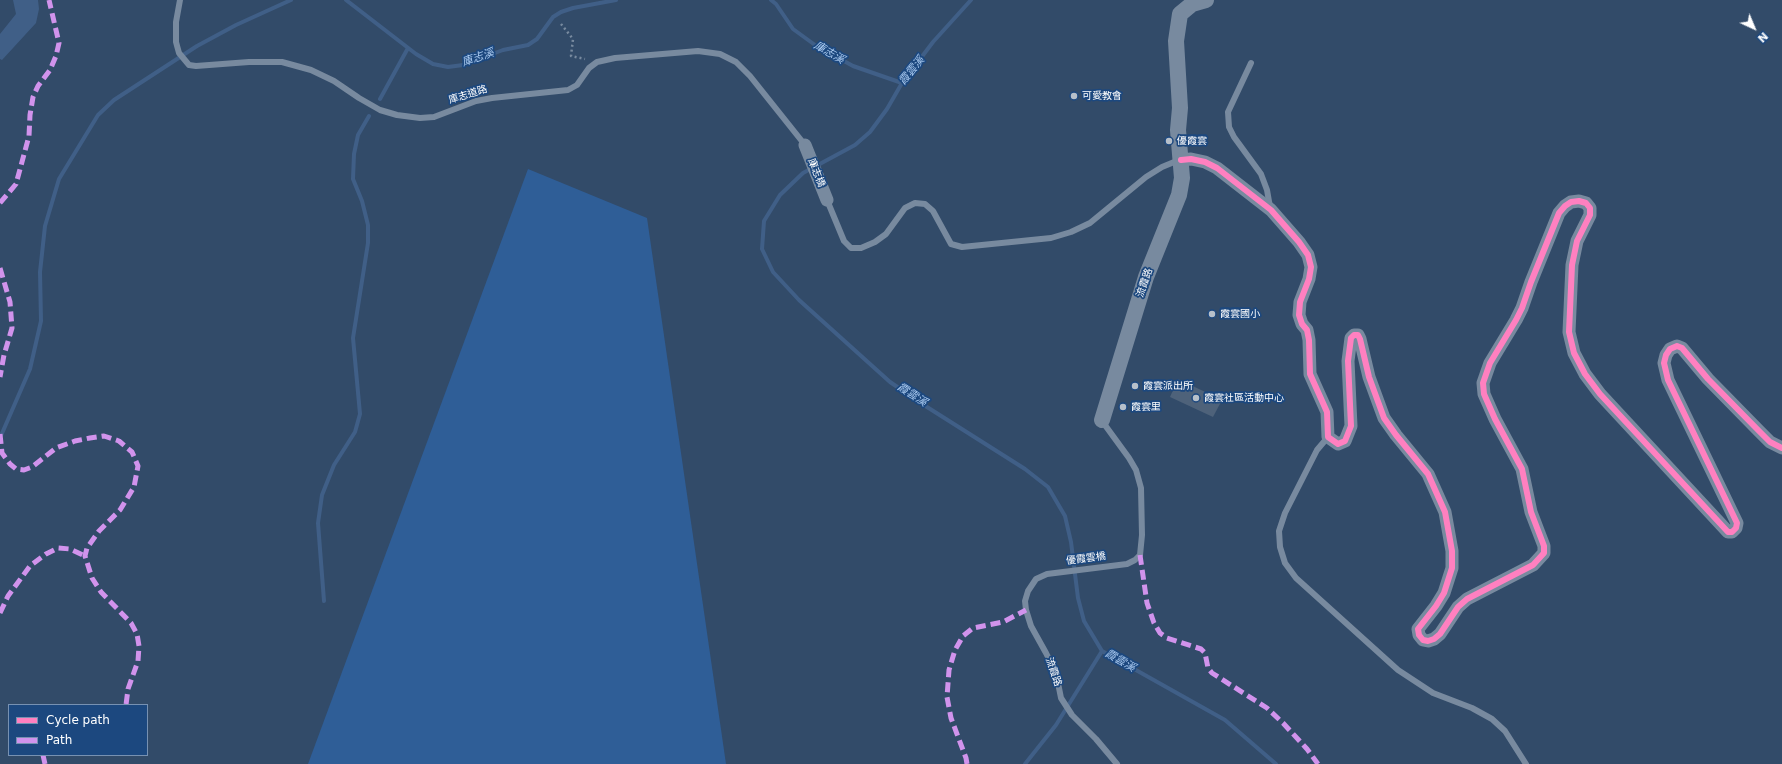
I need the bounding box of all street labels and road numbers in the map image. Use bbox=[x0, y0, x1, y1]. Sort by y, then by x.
street label: 庫志道路 bbox=[447, 83, 489, 107]
street label: 庫志橋 bbox=[805, 157, 827, 189]
street label: 流霞路 bbox=[1134, 267, 1156, 299]
street label: 優霞雲橋 bbox=[1065, 551, 1107, 567]
street label: 流霞路 bbox=[1042, 656, 1064, 688]

